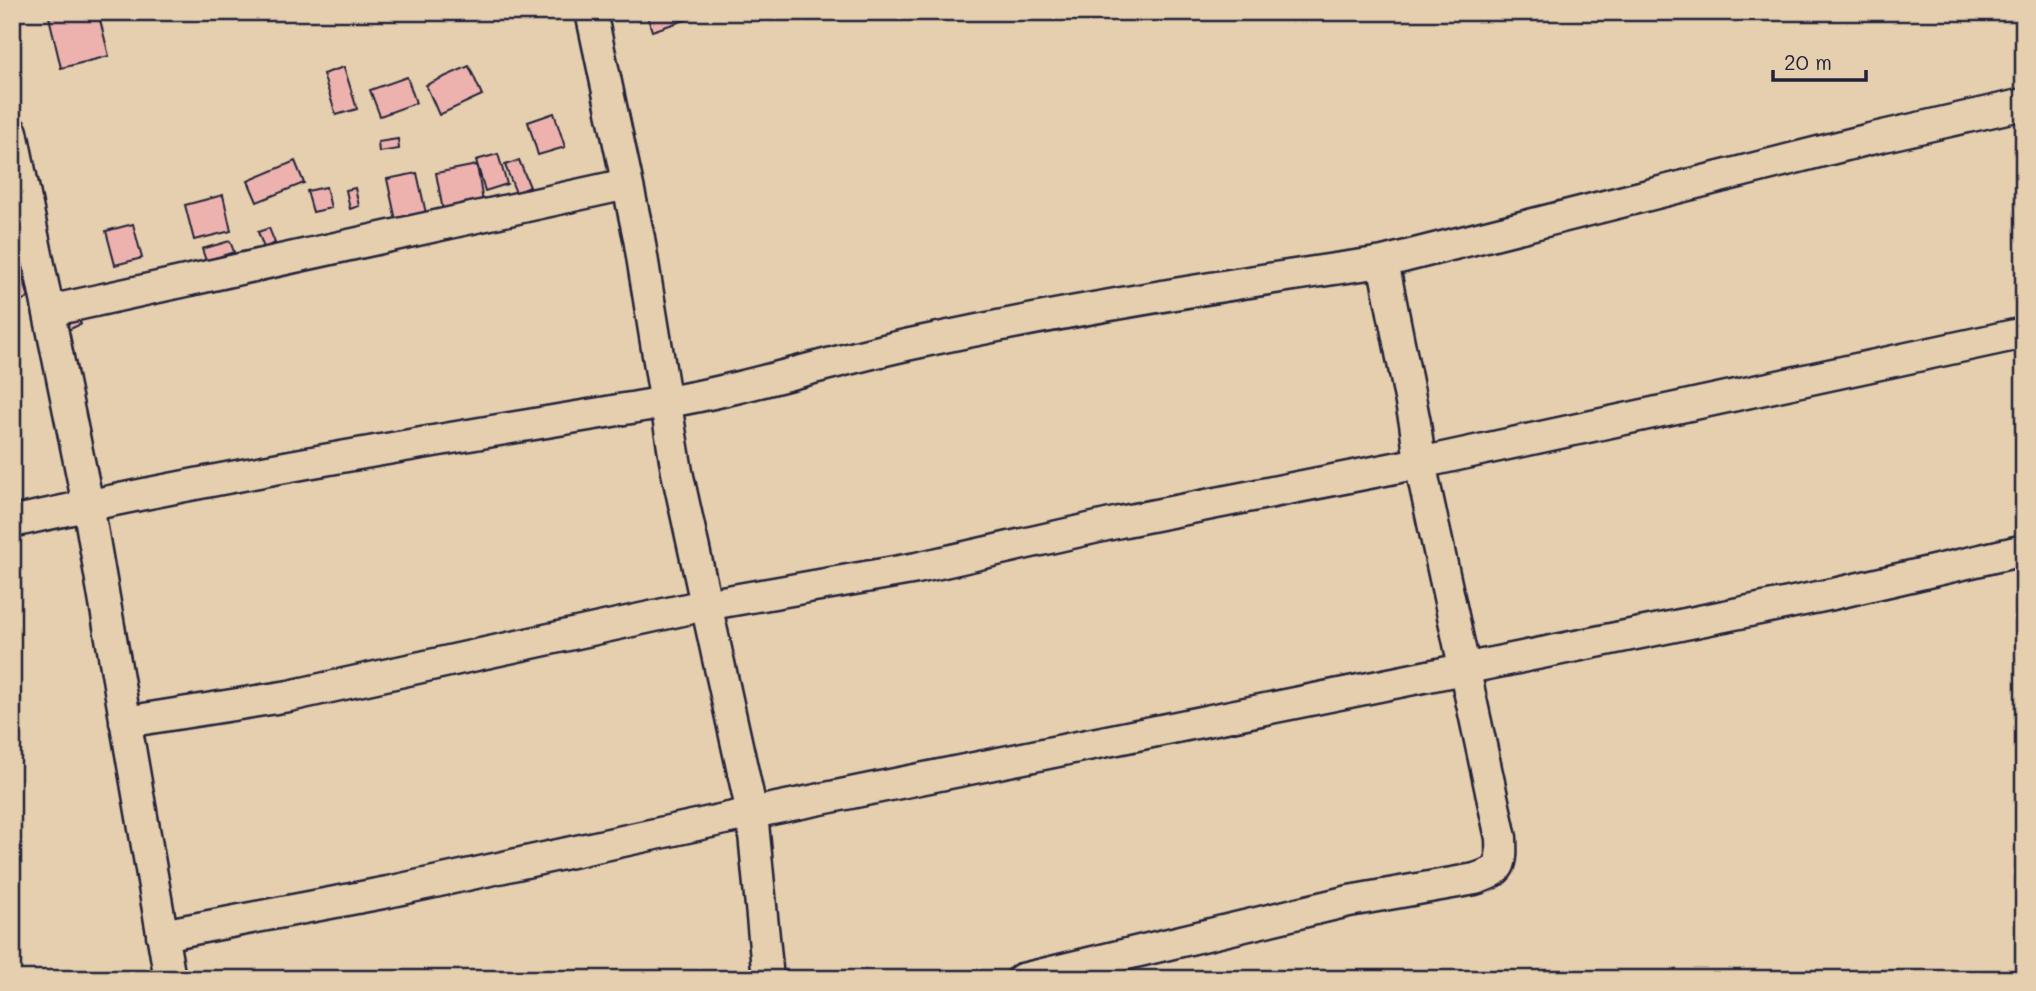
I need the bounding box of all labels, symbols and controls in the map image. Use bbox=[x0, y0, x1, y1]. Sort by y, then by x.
scale bar bbox=[1773, 38, 1866, 82]
text: 20 m bbox=[1784, 48, 1832, 75]

